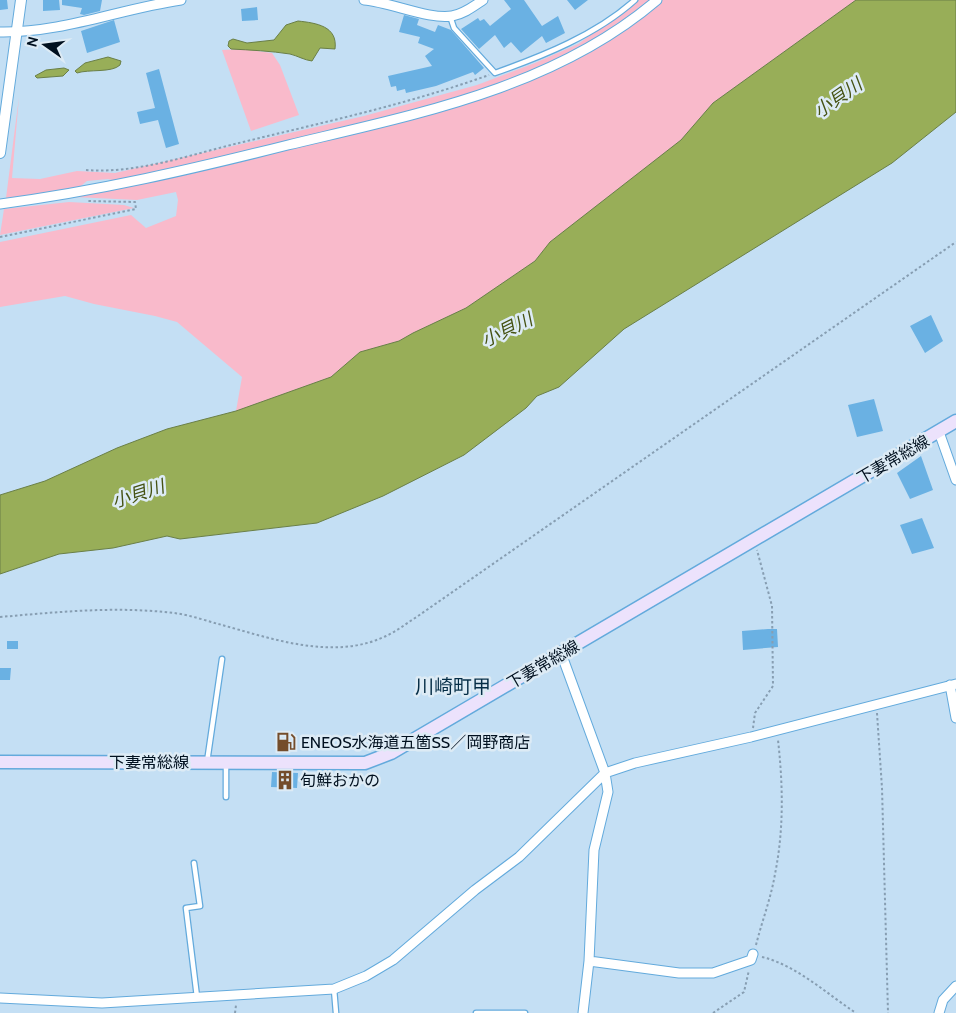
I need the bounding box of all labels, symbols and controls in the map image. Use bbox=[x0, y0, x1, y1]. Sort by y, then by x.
north arrow bbox=[20, 20, 70, 70]
text: N bbox=[22, 35, 42, 49]
water label: 小貝川 bbox=[810, 72, 868, 122]
water label: 小貝川 bbox=[478, 307, 538, 352]
street label: 下妻常総線 bbox=[854, 431, 933, 488]
water label: 小貝川 bbox=[109, 475, 169, 513]
street label: 下妻常総線 bbox=[504, 636, 583, 693]
district label: 川崎町甲 bbox=[415, 675, 491, 698]
fuel station icon: ENEOS水海道五箇SS／岡野商店 bbox=[275, 731, 297, 753]
place label: ENEOS水海道五箇SS／岡野商店 bbox=[301, 733, 530, 752]
street label: 下妻常総線 bbox=[109, 753, 189, 772]
building icon: 旬鮮おかの bbox=[274, 769, 296, 791]
place label: 旬鮮おかの bbox=[300, 771, 380, 790]

